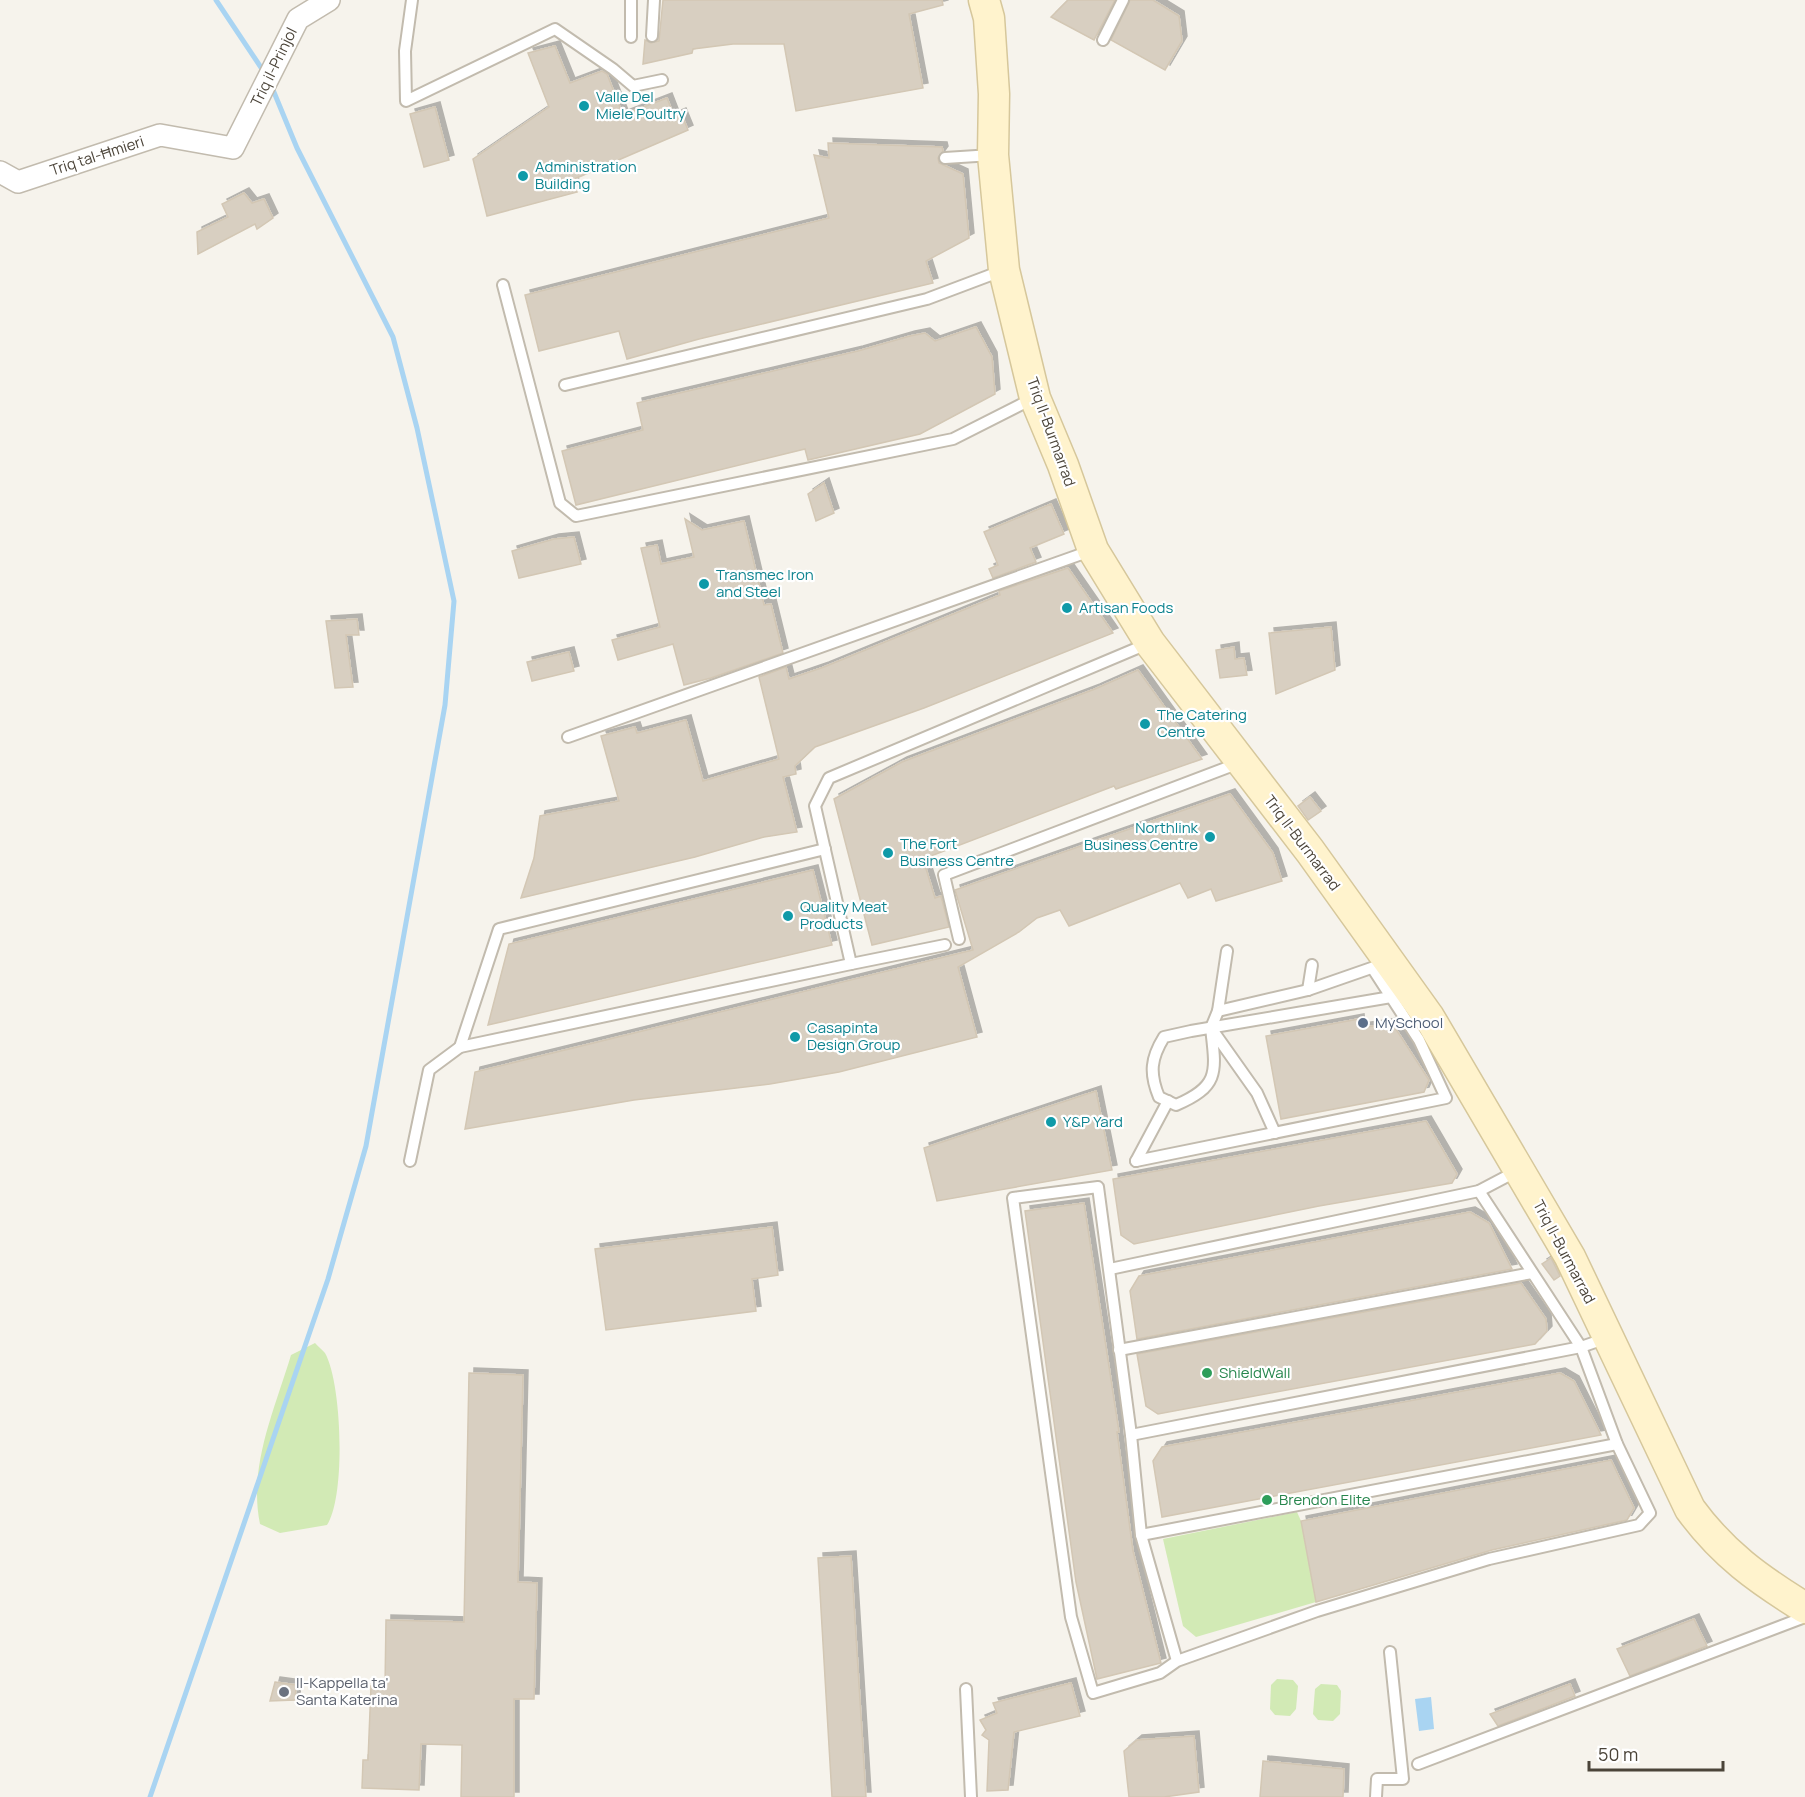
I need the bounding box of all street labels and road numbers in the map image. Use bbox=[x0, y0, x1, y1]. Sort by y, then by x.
street label: Triq il-Prinjol bbox=[245, 24, 302, 110]
street label: Triq tal-Ħmieri bbox=[47, 130, 147, 181]
street label: Triq Il-Burmarrad bbox=[1022, 374, 1081, 489]
street label: Triq Il-Burmarrad bbox=[1260, 791, 1345, 895]
street label: Triq Il-Burmarrad bbox=[1528, 1196, 1601, 1307]

